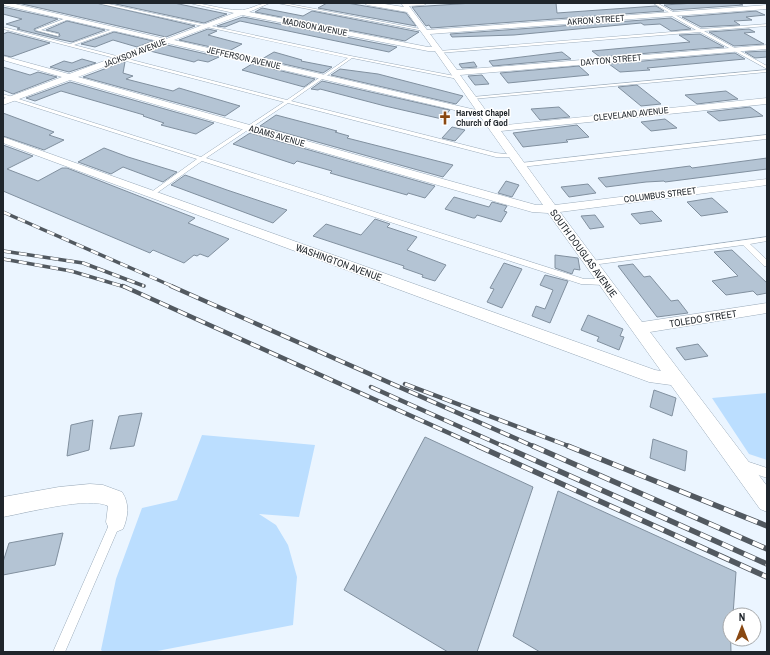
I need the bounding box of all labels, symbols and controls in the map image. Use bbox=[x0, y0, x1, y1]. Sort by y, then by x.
street label: AKRON STREET bbox=[566, 12, 626, 28]
street label: MADISON AVENUE bbox=[282, 15, 349, 39]
street label: JACKSON AVENUE bbox=[102, 35, 168, 70]
street label: JEFFERSON AVENUE bbox=[206, 44, 282, 72]
street label: DAYTON STREET bbox=[580, 51, 643, 69]
street label: CLEVELAND AVENUE bbox=[593, 104, 669, 124]
place label: Harvest Chapel Church of God bbox=[456, 107, 510, 129]
church icon: Harvest Chapel Church of God bbox=[437, 110, 453, 126]
street label: ADAMS AVENUE bbox=[247, 122, 306, 150]
street label: COLUMBUS STREET bbox=[623, 185, 697, 205]
street label: SOUTH DOUGLAS AVENUE bbox=[547, 207, 620, 300]
street label: WASHINGTON AVENUE bbox=[294, 241, 384, 284]
street label: TOLEDO STREET bbox=[668, 307, 738, 330]
north arrow bbox=[722, 607, 762, 647]
text: N bbox=[739, 610, 745, 624]

